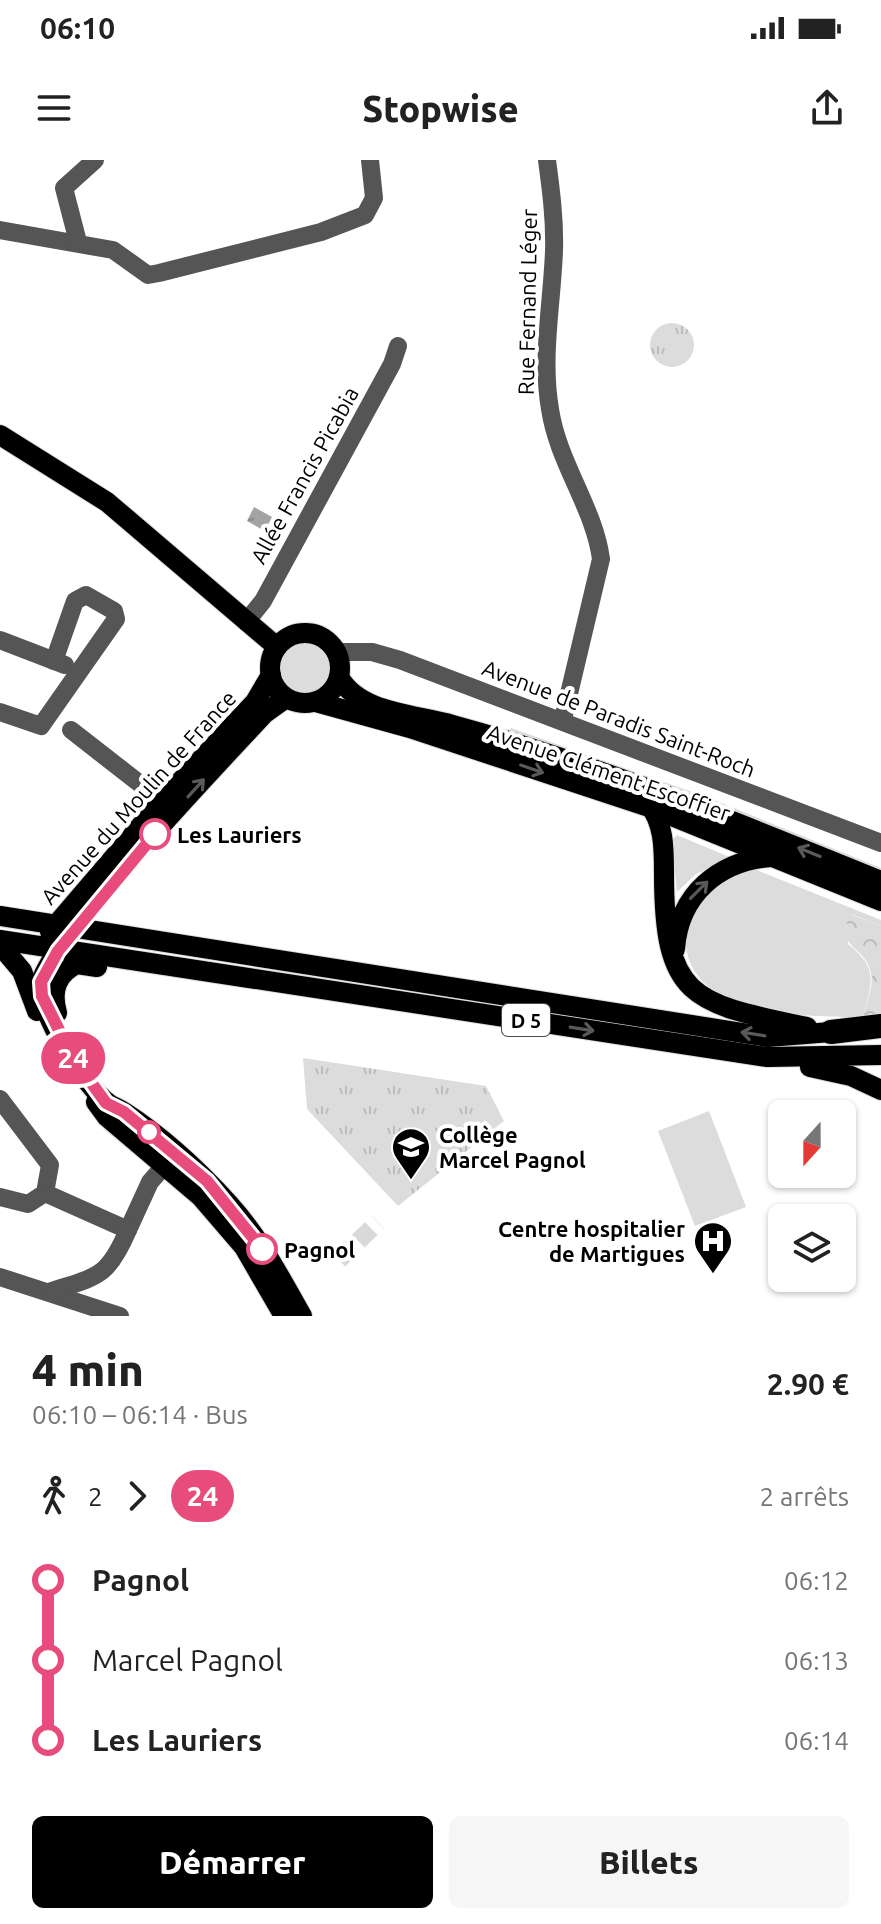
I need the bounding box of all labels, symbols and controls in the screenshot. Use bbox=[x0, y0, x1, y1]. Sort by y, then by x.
text: 06:10 bbox=[40, 11, 115, 45]
icon: menu bbox=[32, 86, 76, 130]
icon: share bbox=[805, 86, 849, 130]
text: Stopwise bbox=[362, 88, 519, 129]
street label: Rue Fernand Léger bbox=[513, 208, 541, 395]
street label: Allée Francis Picabia bbox=[245, 382, 363, 568]
street label: Avenue de Paradis Saint-Roch bbox=[479, 654, 759, 782]
street label: Avenue du Moulin de France bbox=[35, 685, 241, 909]
street label: Avenue Clément Escoffier bbox=[484, 719, 734, 826]
one-way arrow bbox=[519, 763, 544, 778]
one-way arrow bbox=[187, 779, 205, 799]
marker: Les Lauriers bbox=[140, 819, 170, 849]
place label: Les Lauriers bbox=[177, 822, 302, 847]
one-way arrow bbox=[797, 844, 822, 858]
one-way arrow bbox=[689, 880, 709, 899]
road number: D 5 bbox=[502, 1004, 550, 1036]
one-way arrow bbox=[569, 1022, 594, 1037]
one-way arrow bbox=[741, 1026, 766, 1041]
line badge: 24 bbox=[37, 1032, 109, 1084]
text: 24 bbox=[57, 1042, 89, 1073]
north arrow bbox=[768, 1100, 856, 1188]
map controls bbox=[768, 1100, 856, 1292]
unlabelled marker bbox=[138, 1121, 160, 1143]
place label: Collège Marcel Pagnol bbox=[439, 1122, 586, 1172]
school or university icon: Collège Marcel Pagnol bbox=[390, 1126, 432, 1181]
button: layers bbox=[768, 1204, 856, 1292]
place label: Centre hospitalier de Martigues bbox=[498, 1216, 685, 1266]
hospital icon: Centre hospitalier de Martigues bbox=[692, 1220, 734, 1275]
marker: Pagnol bbox=[247, 1234, 277, 1264]
place label: Pagnol bbox=[284, 1237, 356, 1262]
text: 4 min bbox=[32, 1345, 144, 1394]
text: 2.90 € bbox=[767, 1367, 849, 1401]
text: 06:10 – 06:14 · Bus bbox=[32, 1400, 248, 1429]
icon: walk bbox=[32, 1474, 76, 1518]
icon: forward bbox=[115, 1474, 159, 1518]
text: 24 bbox=[187, 1480, 218, 1511]
text: 2 bbox=[88, 1482, 103, 1511]
text: 2 arrêts bbox=[759, 1482, 849, 1511]
text: Pagnol bbox=[92, 1563, 189, 1597]
text: 06:12 bbox=[784, 1566, 849, 1595]
text: Marcel Pagnol bbox=[92, 1643, 283, 1677]
text: 06:13 bbox=[784, 1646, 849, 1675]
text: Les Lauriers bbox=[92, 1723, 262, 1757]
text: 06:14 bbox=[784, 1726, 849, 1755]
button: Démarrer bbox=[32, 1816, 433, 1908]
button: Billets bbox=[449, 1816, 849, 1908]

